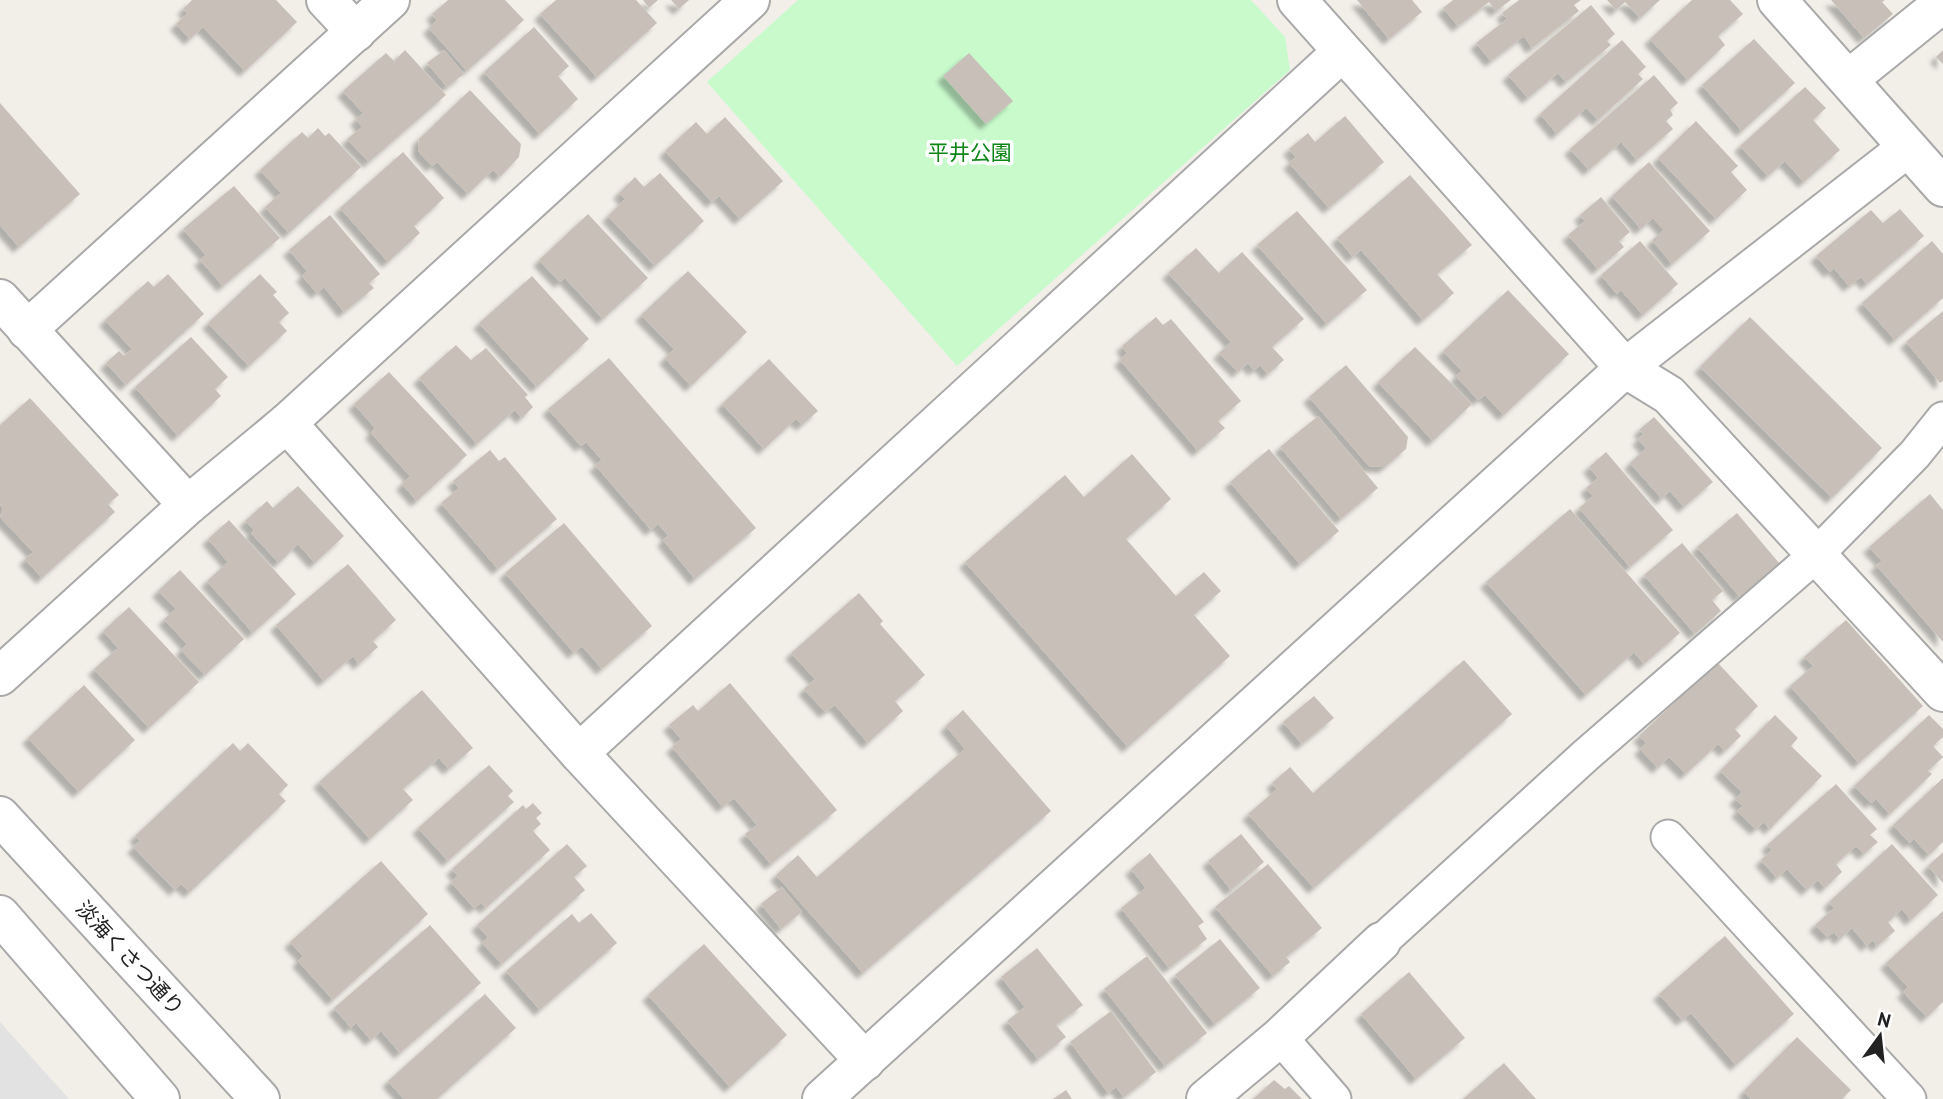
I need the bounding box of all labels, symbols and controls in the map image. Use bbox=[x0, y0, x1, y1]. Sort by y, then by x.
park label: 平井公園 bbox=[928, 139, 1012, 166]
street label: 淡海くさつ通り bbox=[70, 895, 190, 1021]
north arrow bbox=[1845, 1001, 1915, 1071]
text: N bbox=[1875, 1006, 1894, 1033]

